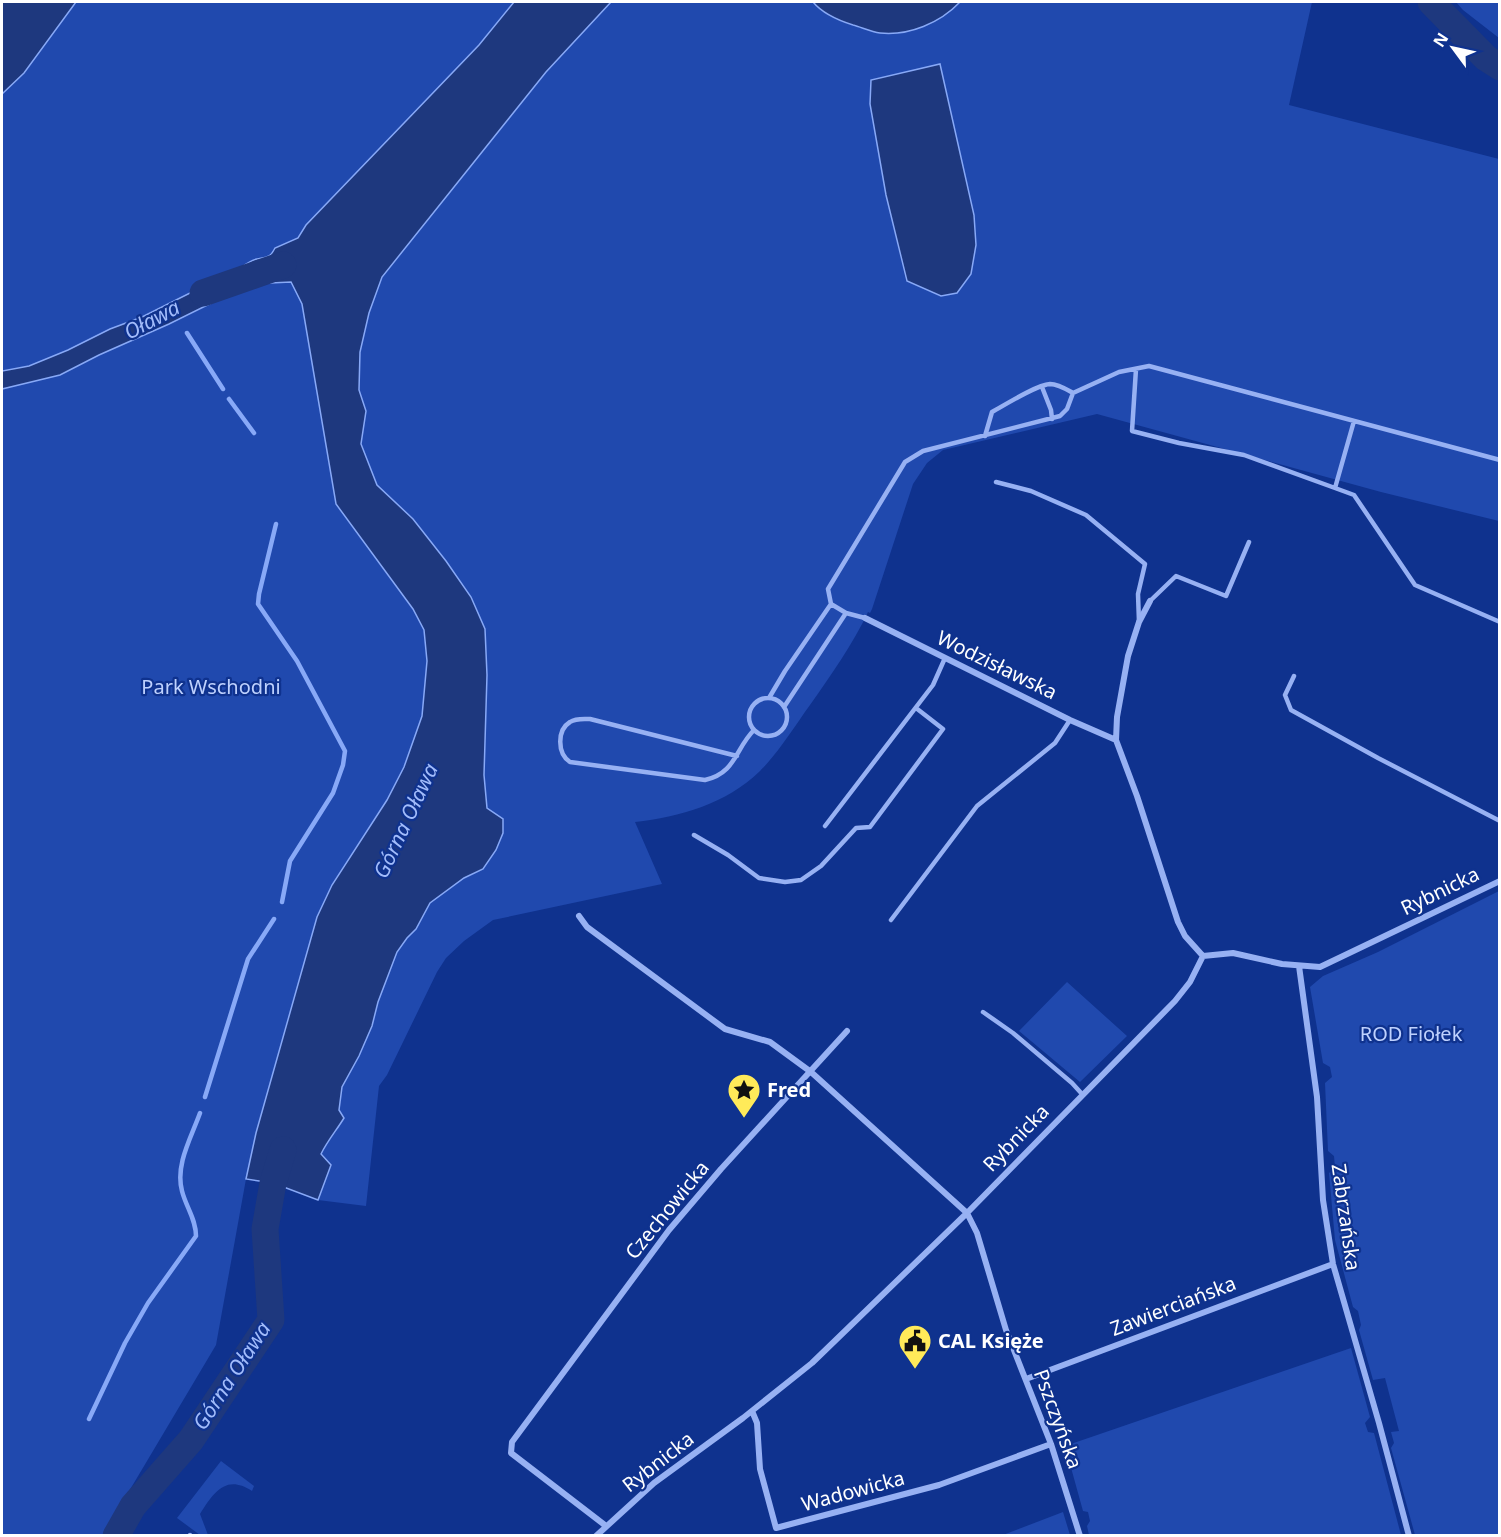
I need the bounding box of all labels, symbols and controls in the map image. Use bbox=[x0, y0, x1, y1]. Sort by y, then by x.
north arrow bbox=[1423, 18, 1483, 78]
text: N bbox=[1428, 28, 1453, 51]
water label: Oława bbox=[119, 293, 184, 345]
street label: Wodzisławska bbox=[933, 624, 1062, 705]
park label: Park Wschodni bbox=[141, 673, 281, 700]
water label: Górna Oława bbox=[366, 759, 444, 882]
street label: Rybnicka bbox=[1396, 860, 1483, 921]
park label: ROD Fiołek bbox=[1360, 1020, 1463, 1047]
place icon: Fred bbox=[726, 1072, 762, 1119]
place label: Fred bbox=[767, 1076, 811, 1103]
street label: Rybnicka bbox=[977, 1098, 1055, 1177]
street label: Czechowicka bbox=[619, 1155, 715, 1265]
street label: Zabrzańska bbox=[1326, 1162, 1367, 1272]
street label: Zawierciańska bbox=[1106, 1269, 1240, 1342]
water label: Górna Oława bbox=[186, 1316, 277, 1435]
public building icon: CAL Księże bbox=[897, 1323, 933, 1370]
place label: CAL Księże bbox=[938, 1327, 1044, 1354]
street label: Pszczyńska bbox=[1028, 1365, 1089, 1472]
street label: Rybnicka bbox=[616, 1425, 699, 1498]
street label: Wadowicka bbox=[798, 1464, 907, 1517]

